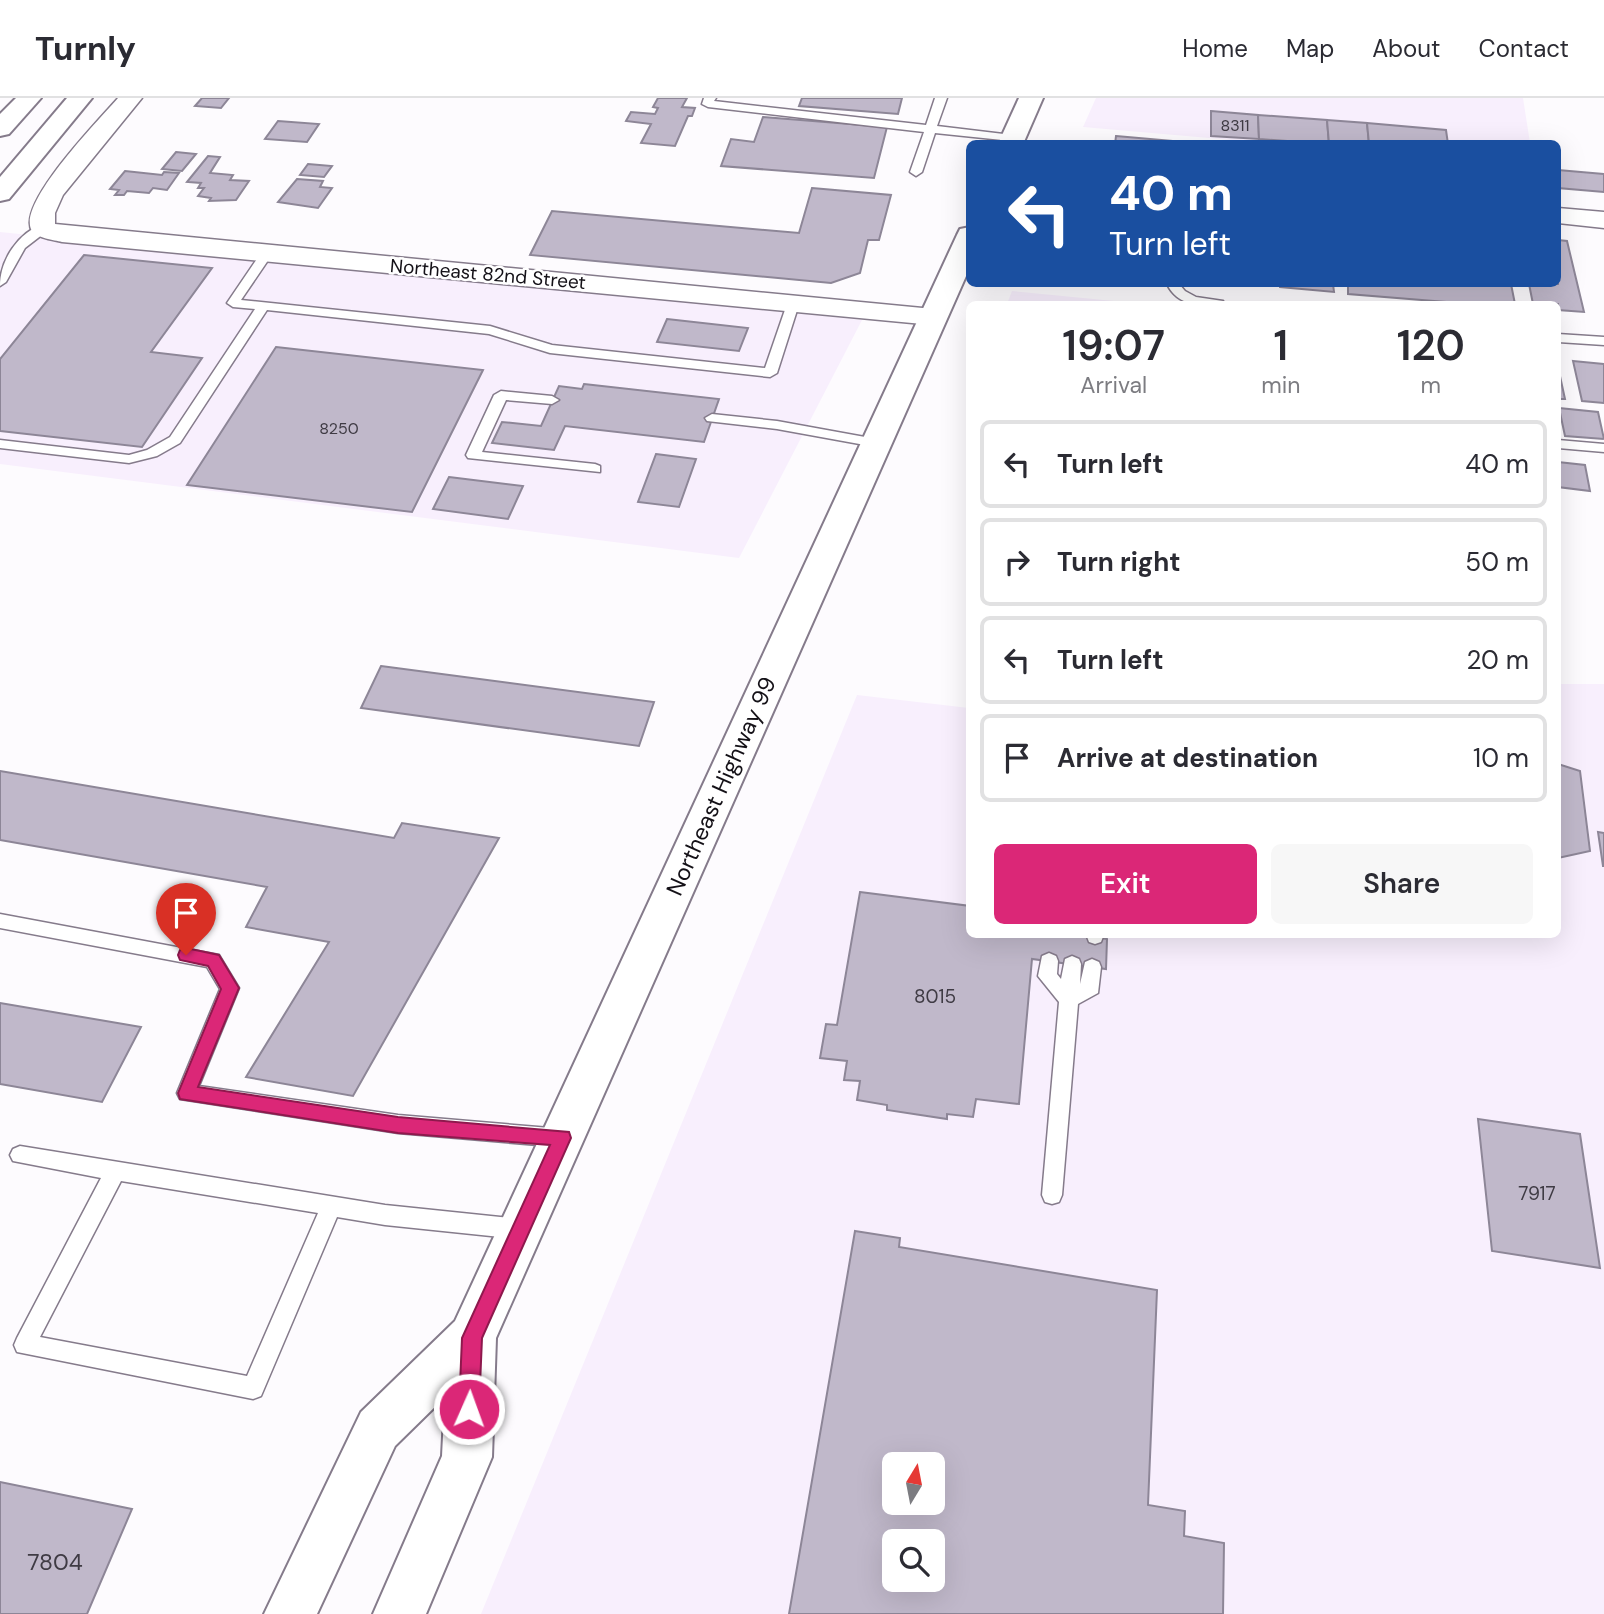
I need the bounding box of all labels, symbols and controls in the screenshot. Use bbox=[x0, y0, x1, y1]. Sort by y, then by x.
text: Turnly bbox=[35, 27, 136, 70]
text: Home bbox=[1182, 33, 1248, 64]
text: Map bbox=[1286, 33, 1334, 64]
text: About bbox=[1372, 33, 1441, 64]
text: Contact bbox=[1479, 33, 1569, 64]
house number: 8311 bbox=[1221, 115, 1249, 136]
text: 40 m bbox=[1109, 161, 1233, 225]
icon: left bbox=[994, 168, 1085, 259]
text: Turn left bbox=[1109, 223, 1231, 265]
street label: Northeast 82nd Street bbox=[389, 253, 587, 295]
text: 19:07 bbox=[1062, 318, 1165, 373]
text: 1 bbox=[1274, 318, 1288, 373]
text: 120 bbox=[1397, 318, 1465, 373]
text: Arrival bbox=[1080, 370, 1147, 400]
text: min bbox=[1261, 370, 1301, 400]
text: m bbox=[1421, 370, 1441, 400]
house number: 8250 bbox=[319, 418, 359, 439]
icon: left bbox=[998, 445, 1036, 483]
text: Turn left bbox=[1057, 447, 1164, 481]
text: 40 m bbox=[1465, 447, 1529, 481]
icon: right bbox=[998, 543, 1036, 581]
text: Turn right bbox=[1057, 545, 1181, 579]
text: 50 m bbox=[1465, 545, 1529, 579]
icon: left bbox=[998, 641, 1036, 679]
text: Turn left bbox=[1057, 643, 1164, 677]
text: 20 m bbox=[1466, 643, 1529, 677]
street label: Northeast Highway 99 bbox=[659, 672, 783, 900]
icon: arrive bbox=[998, 739, 1036, 777]
text: Arrive at destination bbox=[1057, 741, 1318, 775]
text: 10 m bbox=[1473, 741, 1529, 775]
button: Exit bbox=[994, 844, 1257, 924]
button: Share bbox=[1271, 844, 1533, 924]
pin bbox=[156, 883, 216, 955]
icon: arrive bbox=[167, 894, 205, 932]
house number: 8015 bbox=[914, 984, 956, 1009]
house number: 7917 bbox=[1518, 1181, 1556, 1206]
position arrow bbox=[432, 1372, 506, 1446]
north arrow bbox=[882, 1452, 945, 1516]
map controls bbox=[882, 1452, 945, 1592]
button: search bbox=[882, 1529, 945, 1592]
house number: 7804 bbox=[27, 1547, 83, 1577]

